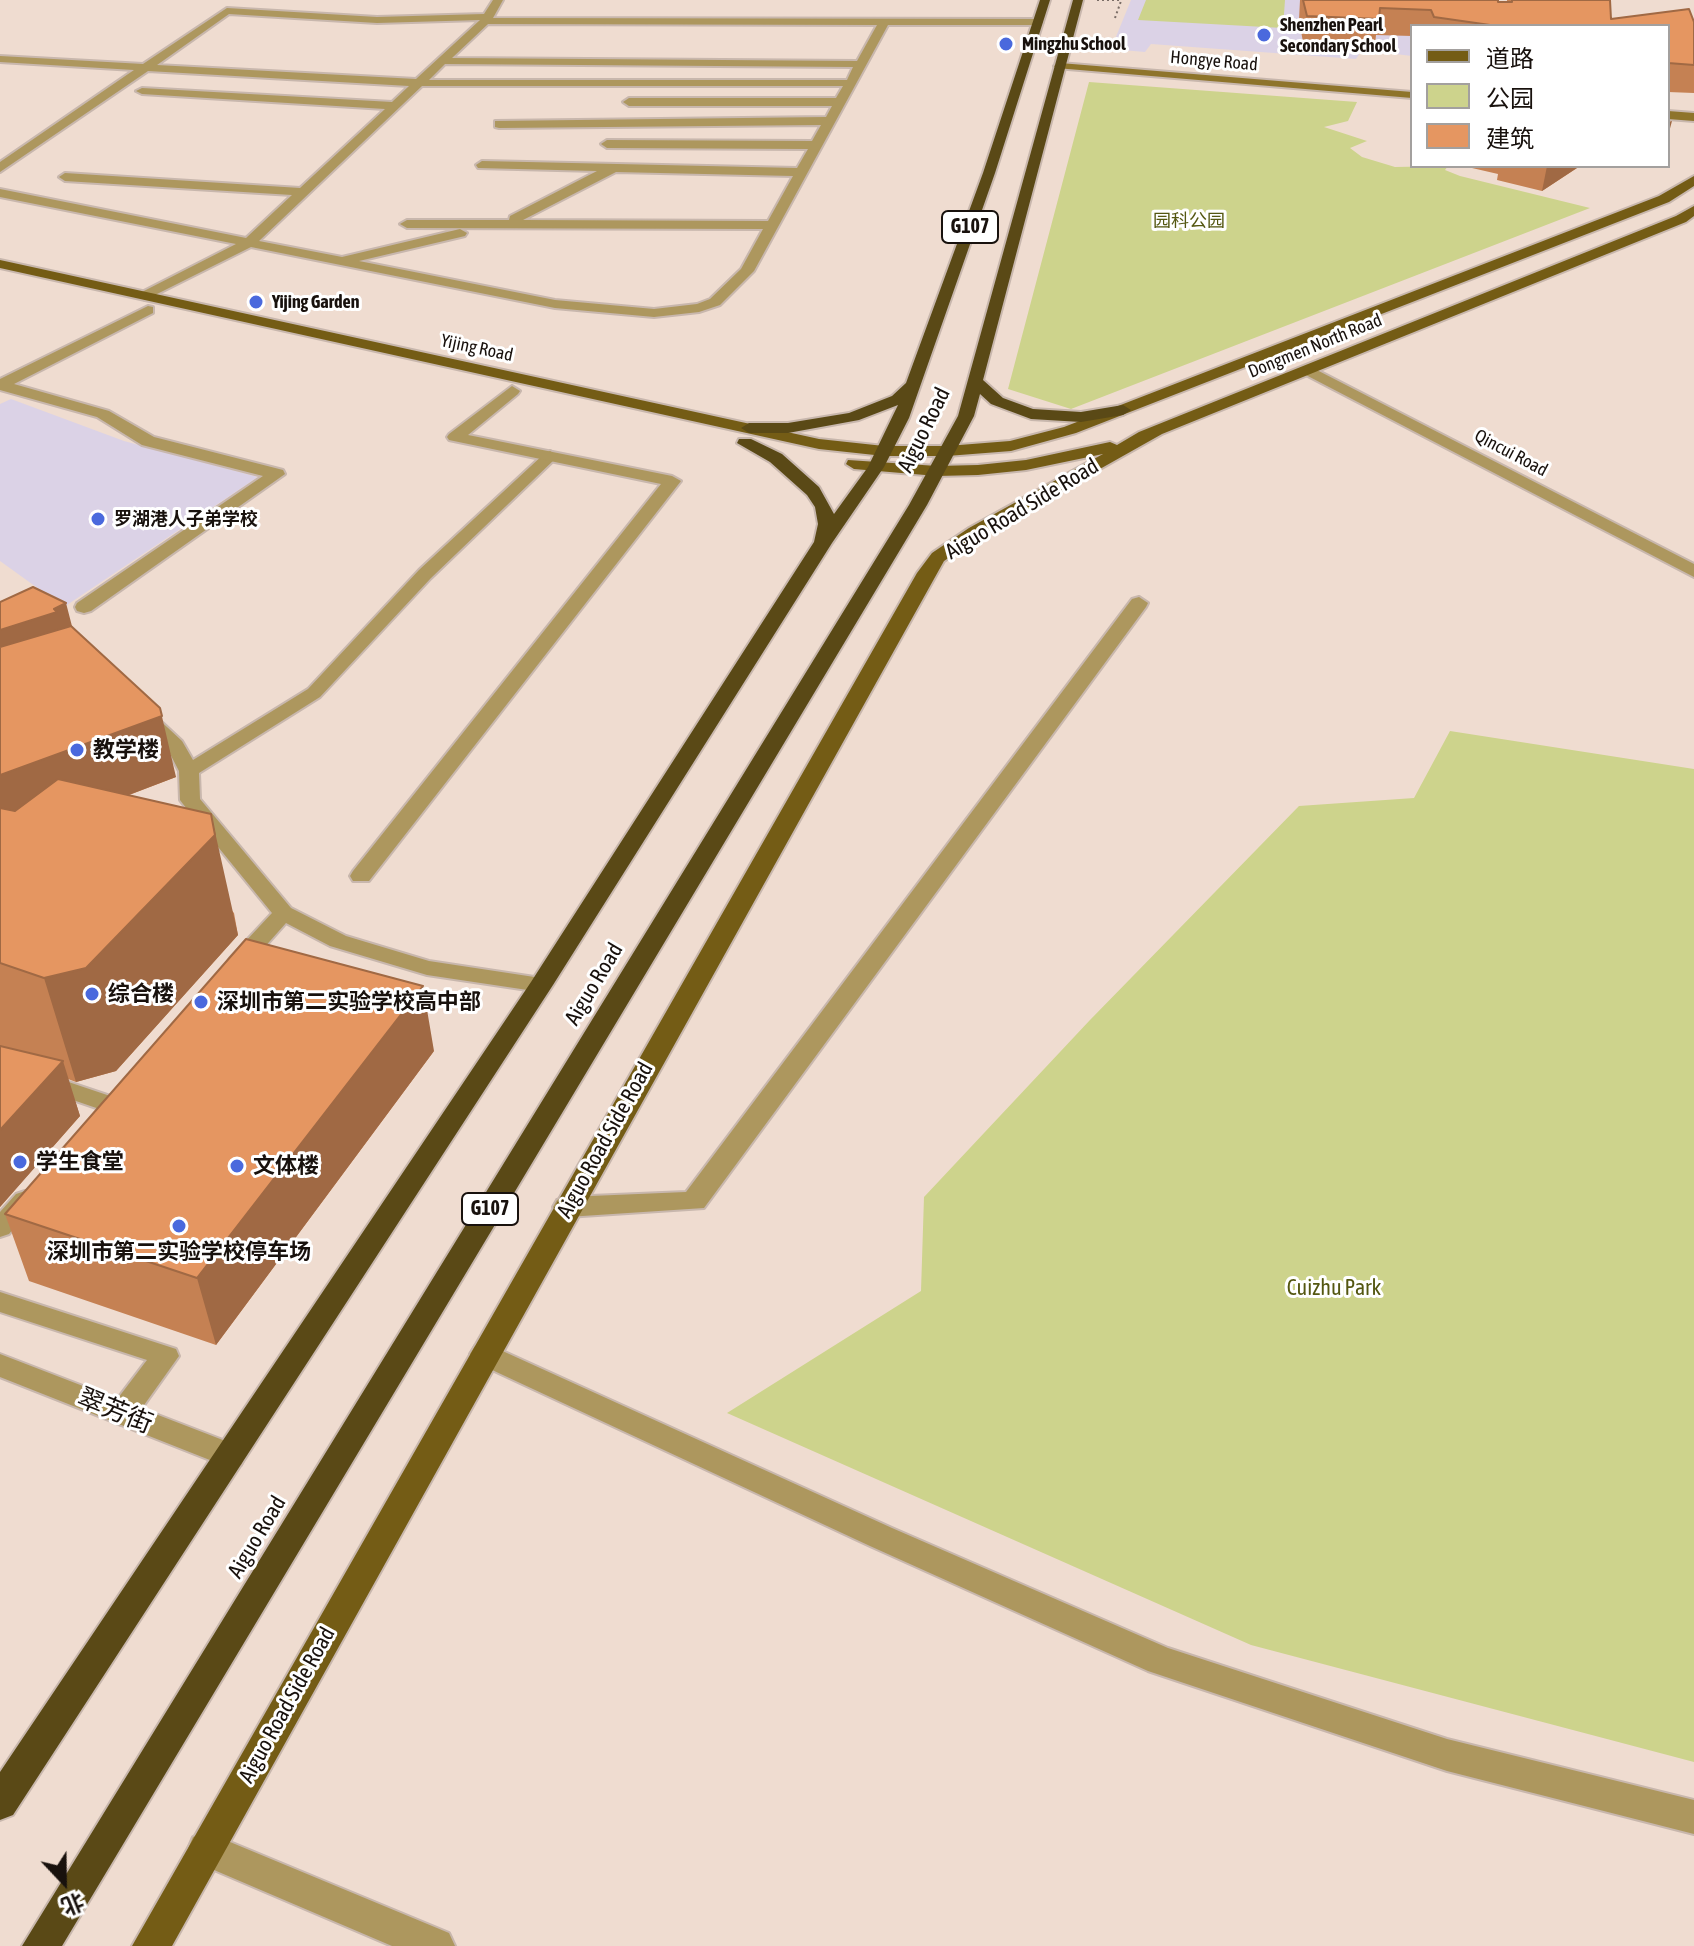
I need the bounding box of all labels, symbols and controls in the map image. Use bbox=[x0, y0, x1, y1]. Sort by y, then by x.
place label: Shenzhen Pearl Secondary School bbox=[1280, 14, 1396, 56]
legend bbox=[1410, 24, 1670, 168]
marker: Shenzhen Pearl Secondary School bbox=[1255, 26, 1273, 44]
place label: Mingzhu School bbox=[1022, 33, 1126, 55]
marker: Mingzhu School bbox=[997, 35, 1015, 53]
text: 道路 bbox=[1486, 45, 1534, 72]
street label: Hongye Road bbox=[1169, 46, 1259, 76]
text: 公园 bbox=[1486, 85, 1534, 112]
text: 建筑 bbox=[1486, 125, 1534, 152]
park label: 园科公园 bbox=[1153, 210, 1225, 232]
road number: G107 bbox=[942, 211, 998, 243]
place label: Yijing Garden bbox=[272, 291, 359, 313]
marker: Yijing Garden bbox=[247, 293, 265, 311]
street label: Dongmen North Road bbox=[1245, 309, 1385, 383]
street label: Yijing Road bbox=[439, 330, 515, 366]
street label: Aiguo Road bbox=[892, 383, 956, 477]
street label: Qincui Road bbox=[1471, 425, 1551, 481]
street label: Aiguo Road Side Road bbox=[941, 453, 1103, 565]
place label: 罗湖港人子弟学校 bbox=[114, 508, 258, 530]
marker: 罗湖港人子弟学校 bbox=[89, 510, 107, 528]
place label: 教学楼 bbox=[93, 737, 159, 763]
marker: 教学楼 bbox=[68, 741, 86, 759]
street label: Aiguo Road bbox=[559, 938, 629, 1030]
place label: 综合楼 bbox=[108, 981, 174, 1007]
marker: 综合楼 bbox=[83, 985, 101, 1003]
place label: 深圳市第二实验学校高中部 bbox=[217, 989, 481, 1015]
marker: 深圳市第二实验学校高中部 bbox=[192, 993, 210, 1011]
street label: Aiguo Road Side Road bbox=[551, 1057, 659, 1223]
place label: 学生食堂 bbox=[36, 1149, 124, 1175]
marker: 学生食堂 bbox=[11, 1153, 29, 1171]
place label: 文体楼 bbox=[253, 1153, 319, 1179]
marker: 文体楼 bbox=[228, 1157, 246, 1175]
road number: G107 bbox=[462, 1193, 518, 1225]
marker: 深圳市第二实验学校停车场 bbox=[170, 1217, 188, 1235]
place label: 深圳市第二实验学校停车场 bbox=[47, 1239, 311, 1265]
park label: Cuizhu Park bbox=[1287, 1275, 1381, 1301]
street label: 翠芳街 bbox=[73, 1382, 157, 1440]
street label: Aiguo Road bbox=[222, 1491, 292, 1583]
street label: Aiguo Road Side Road bbox=[233, 1622, 341, 1788]
north arrow bbox=[24, 1842, 104, 1922]
text: 北 bbox=[58, 1888, 88, 1920]

